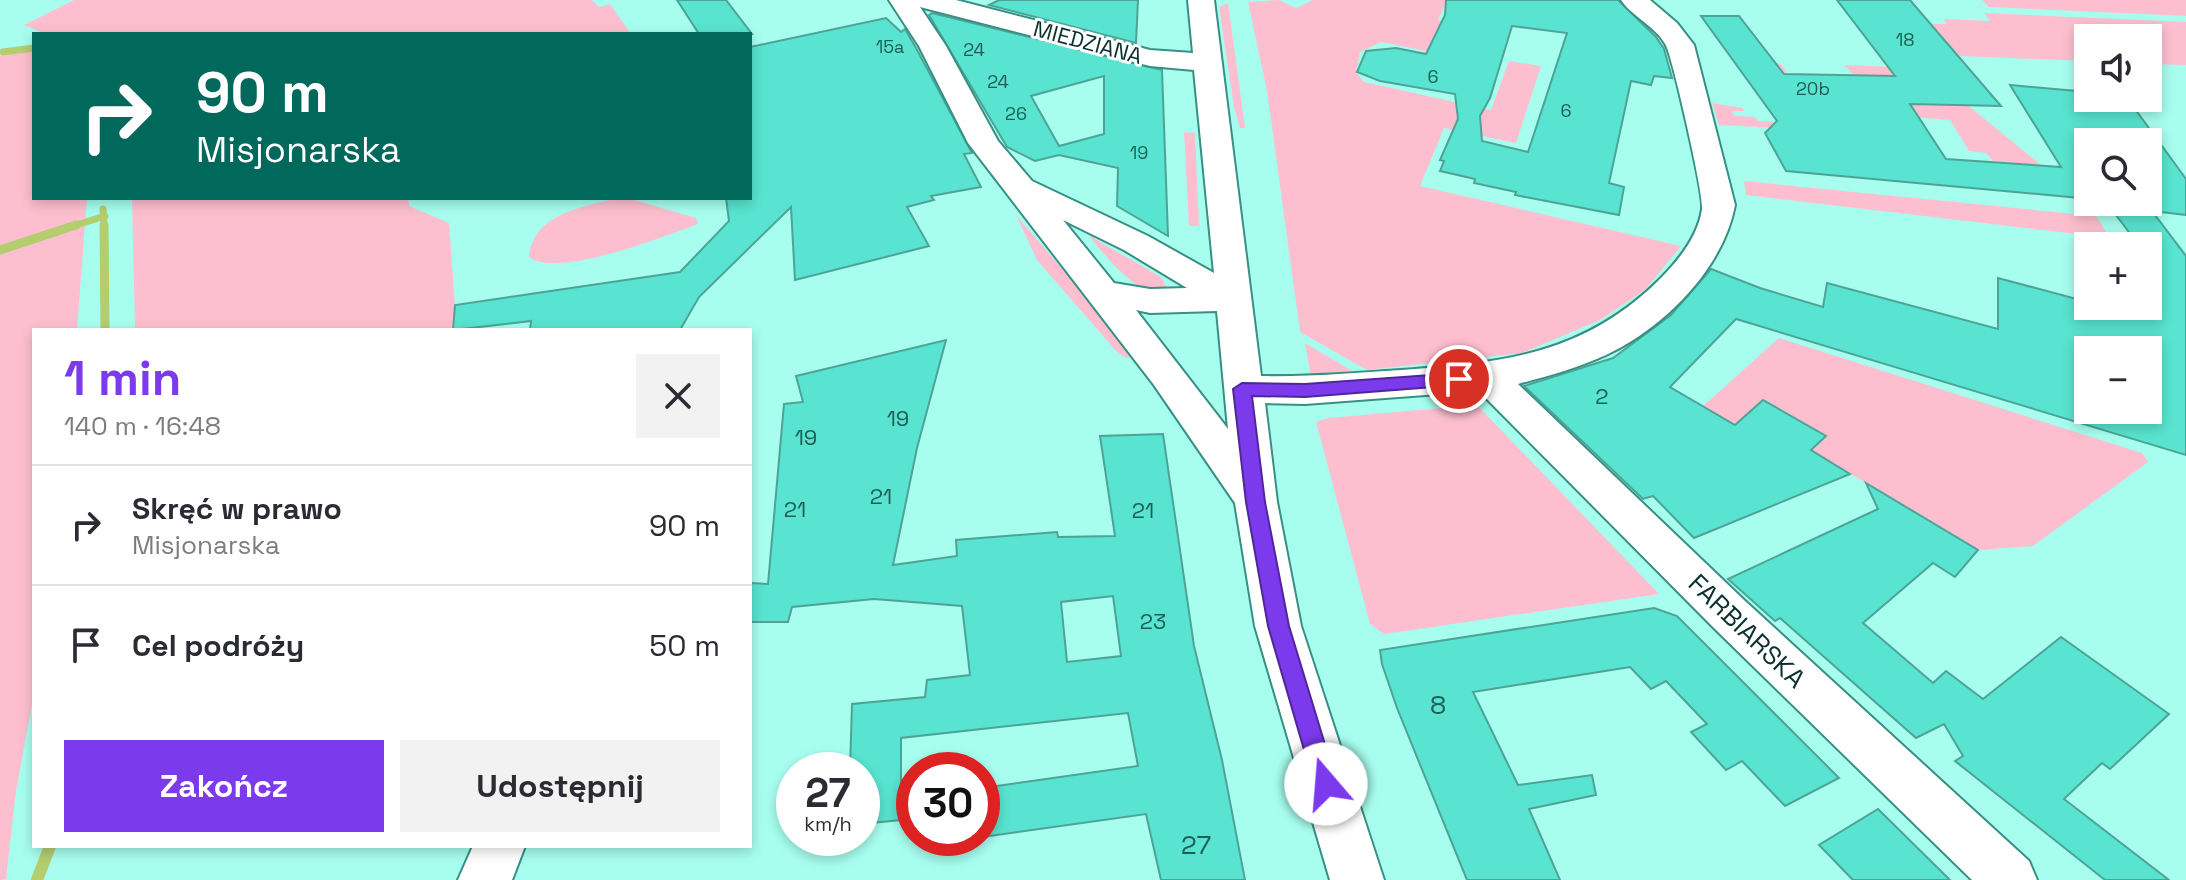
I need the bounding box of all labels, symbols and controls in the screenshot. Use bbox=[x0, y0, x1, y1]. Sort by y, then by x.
street label: MIEDZIANA bbox=[1031, 14, 1146, 70]
map controls bbox=[2074, 24, 2162, 424]
button: sound bbox=[2074, 24, 2162, 112]
house number: 18 bbox=[1896, 28, 1914, 51]
house number: 15a bbox=[876, 35, 904, 58]
house number: 24 bbox=[963, 38, 985, 61]
text: 90 m bbox=[196, 57, 329, 128]
icon: right bbox=[64, 64, 168, 168]
house number: 6 bbox=[1427, 65, 1439, 88]
house number: 24 bbox=[987, 70, 1009, 93]
house number: 20b bbox=[1796, 77, 1830, 100]
house number: 6 bbox=[1560, 99, 1572, 122]
house number: 26 bbox=[1005, 102, 1027, 125]
text: Misjonarska bbox=[196, 127, 401, 173]
button: search bbox=[2074, 128, 2162, 216]
house number: 19 bbox=[1130, 141, 1148, 164]
button: + bbox=[2074, 232, 2162, 320]
button: − bbox=[2074, 336, 2162, 424]
pin bbox=[1425, 345, 1493, 413]
text: 1 min bbox=[64, 348, 181, 409]
button: close bbox=[636, 354, 720, 438]
icon: arrive bbox=[1437, 357, 1481, 401]
house number: 2 bbox=[1595, 382, 1609, 410]
house number: 19 bbox=[887, 404, 909, 432]
text: 140 m · 16:48 bbox=[64, 409, 221, 443]
house number: 19 bbox=[795, 423, 817, 451]
house number: 21 bbox=[870, 482, 892, 510]
text: Skręć w prawo bbox=[132, 489, 342, 528]
house number: 21 bbox=[784, 495, 806, 523]
house number: 21 bbox=[1132, 496, 1154, 524]
icon: right bbox=[64, 503, 108, 547]
text: 90 m bbox=[649, 506, 720, 545]
text: Misjonarska bbox=[132, 528, 280, 562]
street label: FARBIARSKA bbox=[1681, 567, 1813, 695]
house number: 23 bbox=[1140, 607, 1166, 635]
icon: arrive bbox=[64, 623, 108, 667]
text: Cel podróży bbox=[132, 626, 304, 665]
text: 50 m bbox=[649, 626, 720, 665]
house number: 8 bbox=[1430, 688, 1446, 722]
button: Zakończ bbox=[64, 740, 384, 832]
button: Udostępnij bbox=[400, 740, 720, 832]
position arrow bbox=[1284, 742, 1368, 826]
speed limit sign: 30 bbox=[896, 752, 1000, 856]
text: 27 bbox=[805, 768, 851, 819]
text: km/h bbox=[804, 811, 852, 837]
house number: 27 bbox=[1181, 828, 1211, 862]

